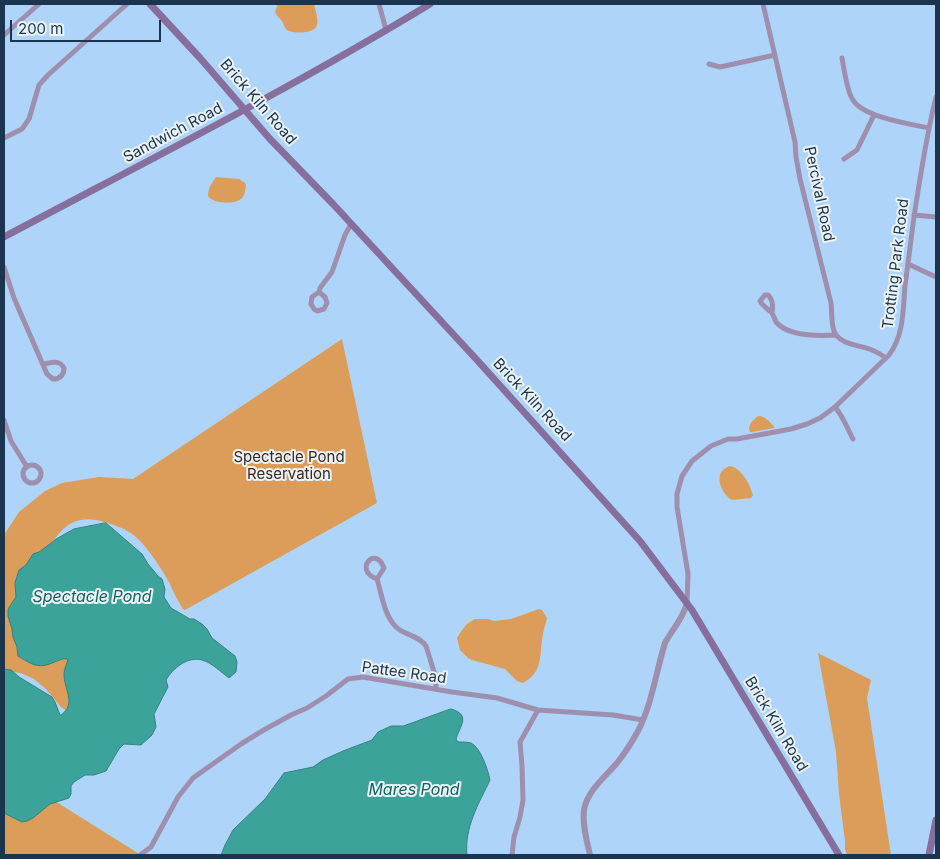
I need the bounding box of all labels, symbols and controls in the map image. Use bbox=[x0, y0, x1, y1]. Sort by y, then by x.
scale bar bbox=[12, 10, 164, 42]
text: 200 m bbox=[18, 19, 63, 38]
street label: Brick Kiln Road bbox=[216, 56, 300, 148]
street label: Sandwich Road bbox=[120, 99, 226, 167]
street label: Percival Road bbox=[800, 145, 838, 243]
street label: Trotting Park Road bbox=[879, 198, 913, 330]
street label: Brick Kiln Road bbox=[489, 355, 575, 445]
park label: Spectacle Pond Reservation bbox=[233, 448, 345, 483]
water label: Spectacle Pond bbox=[32, 587, 152, 607]
street label: Pattee Road bbox=[361, 658, 447, 688]
street label: Brick Kiln Road bbox=[741, 673, 811, 775]
water label: Mares Pond bbox=[368, 780, 460, 800]

